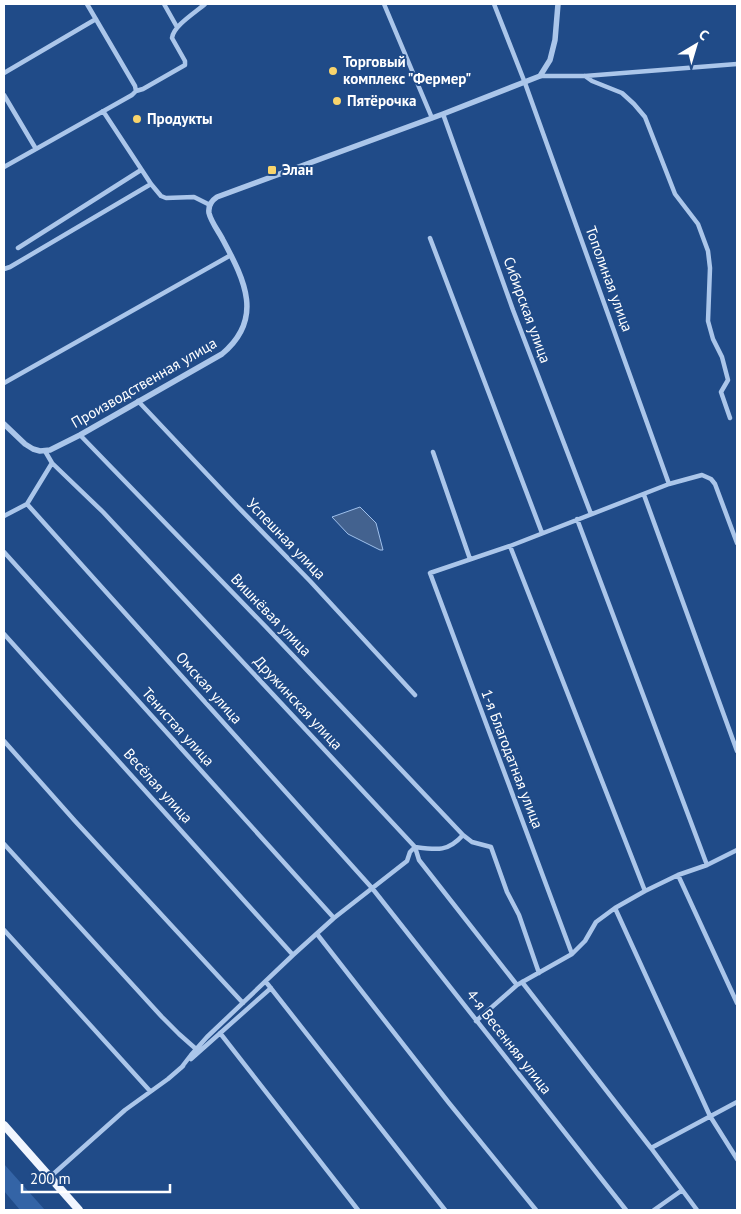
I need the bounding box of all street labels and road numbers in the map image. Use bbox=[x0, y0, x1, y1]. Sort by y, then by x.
street label: Тополиная улица bbox=[582, 223, 637, 334]
street label: Сибирская улица bbox=[499, 254, 556, 366]
street label: Производственная улица bbox=[68, 333, 220, 432]
street label: Успешная улица bbox=[243, 494, 330, 583]
street label: Вишнёвая улица bbox=[227, 569, 316, 660]
street label: Омская улица bbox=[172, 648, 247, 728]
street label: Дружинская улица bbox=[250, 652, 347, 754]
street label: Тенистая улица bbox=[138, 683, 219, 770]
street label: 1-я Благодатная улица bbox=[477, 687, 548, 831]
street label: Весёлая улица bbox=[120, 744, 197, 827]
street label: 4-я Весенняя улица bbox=[463, 986, 556, 1098]

